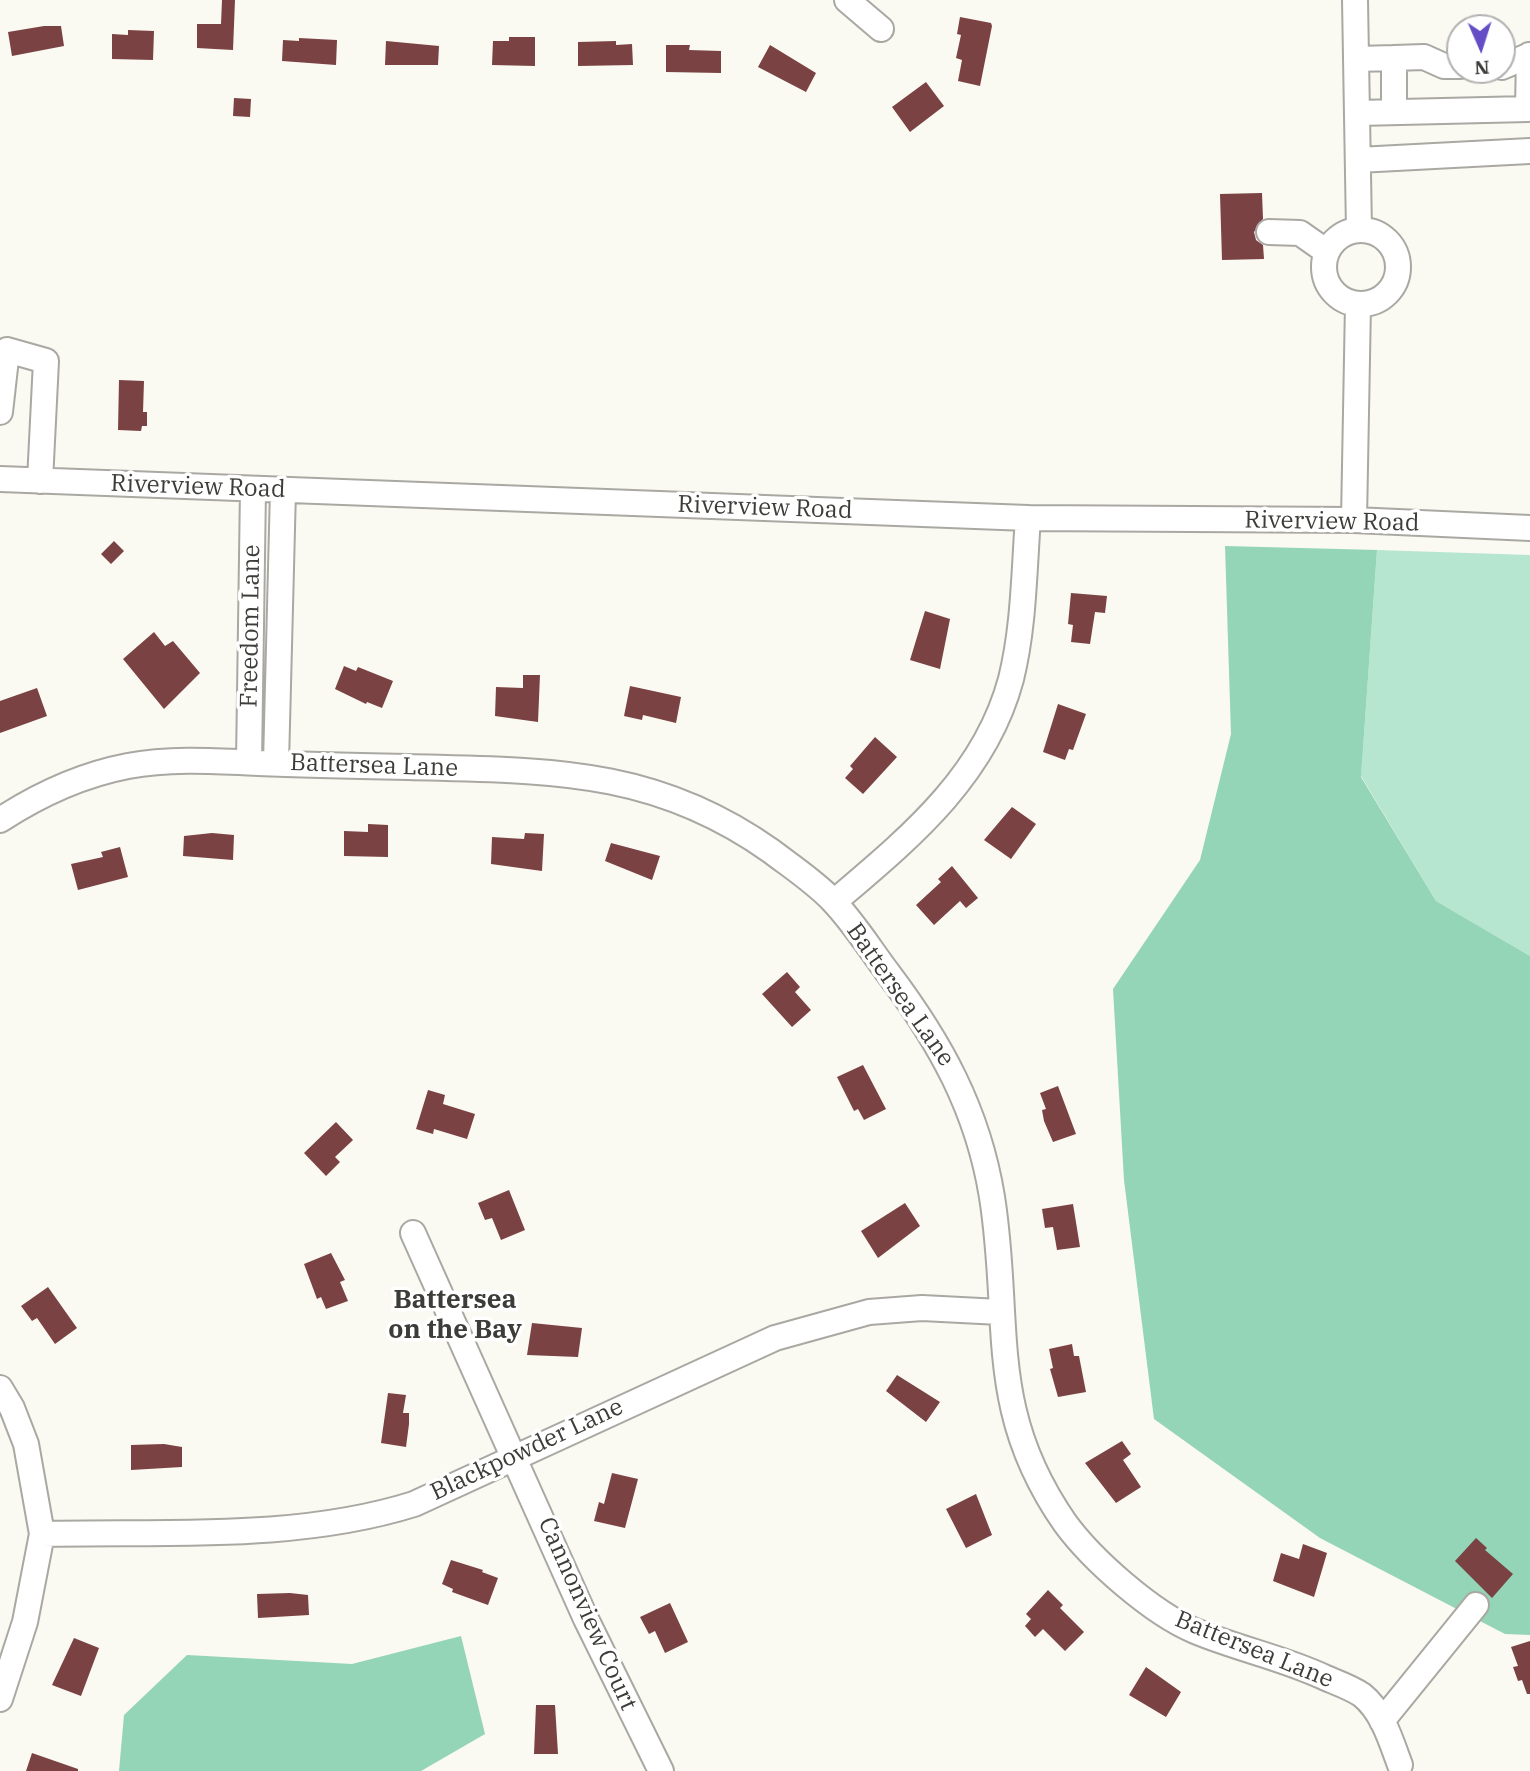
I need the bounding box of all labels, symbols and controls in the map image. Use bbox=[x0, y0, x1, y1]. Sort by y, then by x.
north arrow bbox=[1446, 14, 1516, 84]
text: N bbox=[1474, 56, 1490, 80]
street label: Riverview Road bbox=[110, 470, 286, 504]
street label: Riverview Road bbox=[677, 491, 853, 525]
street label: Riverview Road bbox=[1244, 506, 1420, 538]
street label: Freedom Lane bbox=[235, 544, 267, 708]
street label: Battersea Lane bbox=[289, 749, 459, 783]
street label: Battersea Lane bbox=[840, 918, 960, 1072]
district label: Battersea on the Bay bbox=[388, 1284, 522, 1346]
street label: Blackpowder Lane bbox=[426, 1393, 628, 1507]
street label: Cannonview Court bbox=[532, 1513, 642, 1715]
street label: Battersea Lane bbox=[1171, 1605, 1337, 1695]

